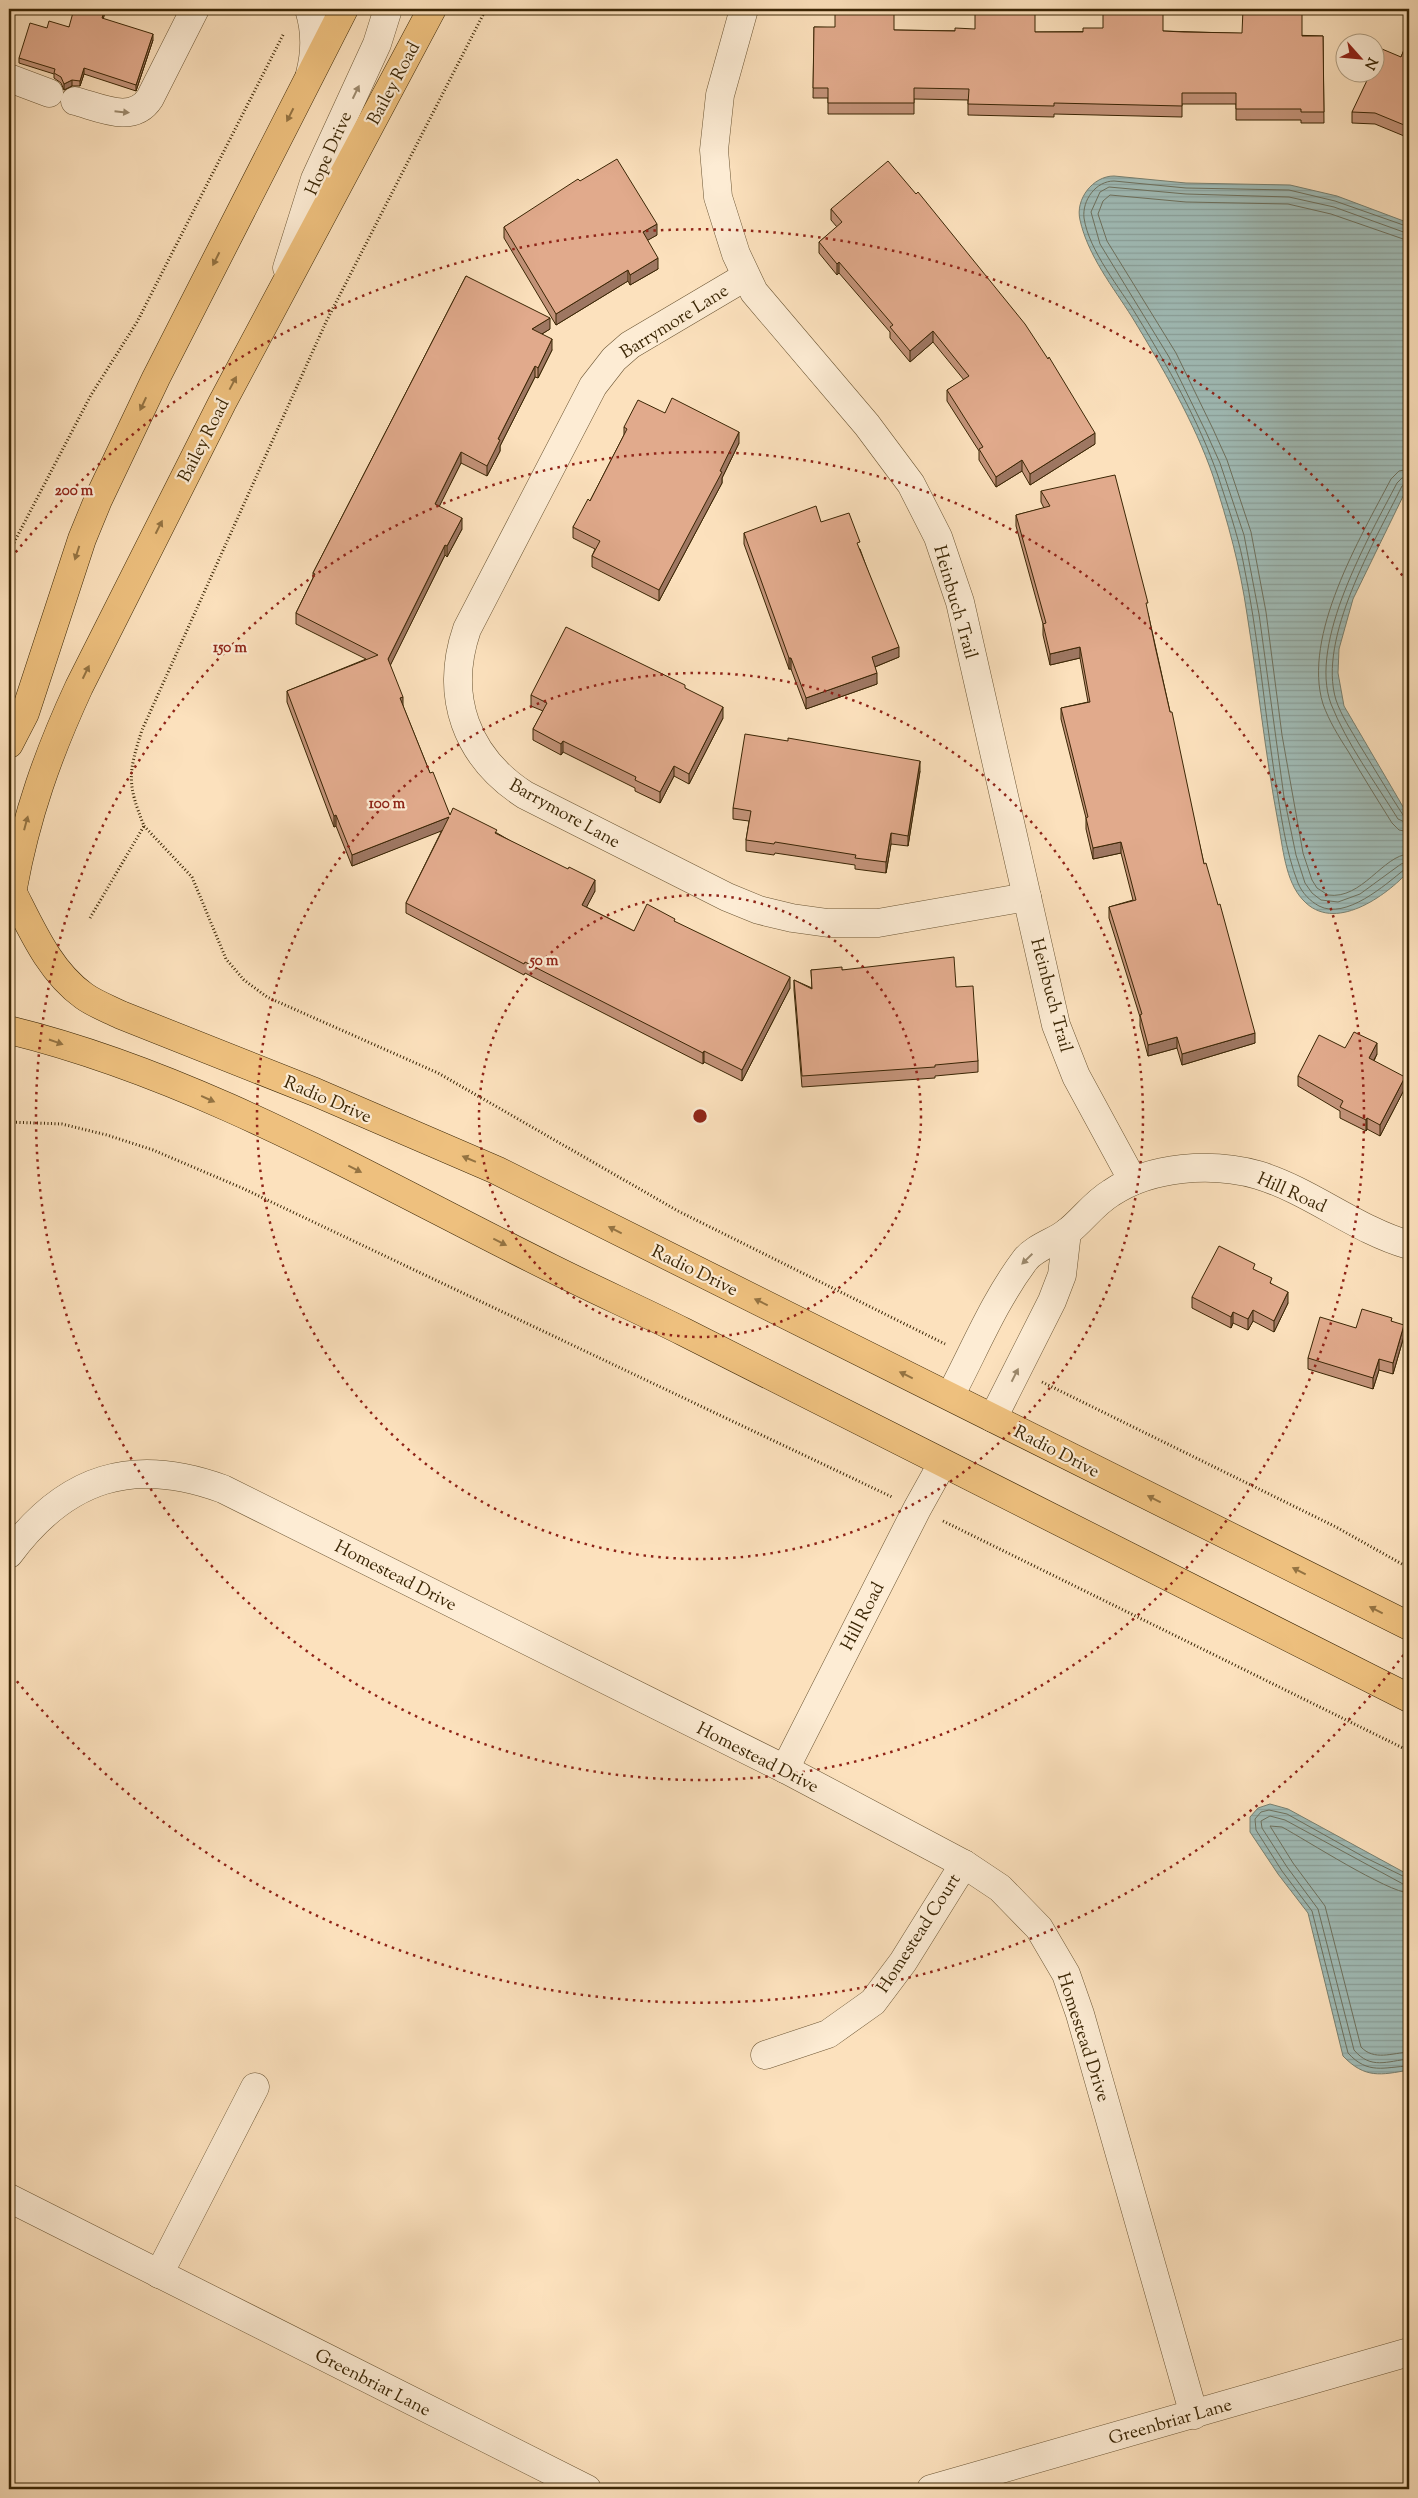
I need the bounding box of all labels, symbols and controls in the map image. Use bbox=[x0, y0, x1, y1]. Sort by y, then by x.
north arrow bbox=[1336, 32, 1386, 82]
street label: Bailey Road bbox=[362, 38, 428, 130]
text: N bbox=[1358, 53, 1381, 73]
one-way arrow bbox=[352, 84, 360, 99]
one-way arrow bbox=[286, 107, 294, 122]
one-way arrow bbox=[115, 108, 131, 116]
street label: Hope Drive bbox=[300, 108, 360, 200]
one-way arrow bbox=[212, 252, 220, 267]
street label: Barrymore Lane bbox=[616, 279, 734, 366]
one-way arrow bbox=[229, 375, 237, 390]
street label: Bailey Road bbox=[173, 394, 237, 487]
one-way arrow bbox=[139, 397, 147, 412]
text: 200 m bbox=[55, 481, 94, 502]
one-way arrow bbox=[155, 520, 163, 534]
street label: Heinbuch Trail bbox=[925, 543, 983, 662]
one-way arrow bbox=[73, 546, 81, 561]
text: 150 m bbox=[213, 638, 247, 659]
one-way arrow bbox=[82, 665, 91, 680]
street label: Barrymore Lane bbox=[504, 773, 624, 856]
text: 100 m bbox=[369, 794, 406, 815]
one-way arrow bbox=[22, 816, 30, 831]
street label: Heinbuch Trail bbox=[1022, 936, 1078, 1055]
text: 50 m bbox=[529, 951, 559, 972]
one-way arrow bbox=[49, 1038, 64, 1046]
street label: Radio Drive bbox=[279, 1071, 375, 1131]
one-way arrow bbox=[201, 1096, 215, 1104]
centre of rings bbox=[691, 1107, 709, 1125]
one-way arrow bbox=[462, 1154, 476, 1162]
one-way arrow bbox=[348, 1165, 362, 1173]
street label: Hill Road bbox=[1252, 1167, 1330, 1221]
one-way arrow bbox=[608, 1226, 622, 1234]
one-way arrow bbox=[492, 1238, 507, 1246]
street label: Radio Drive bbox=[647, 1240, 742, 1304]
one-way arrow bbox=[1022, 1253, 1034, 1265]
one-way arrow bbox=[754, 1298, 768, 1306]
one-way arrow bbox=[1011, 1368, 1019, 1382]
one-way arrow bbox=[899, 1371, 913, 1379]
street label: Radio Drive bbox=[1009, 1420, 1103, 1486]
one-way arrow bbox=[1147, 1495, 1161, 1503]
street label: Homestead Drive bbox=[329, 1535, 461, 1619]
one-way arrow bbox=[1292, 1567, 1307, 1576]
street label: Hill Road bbox=[835, 1578, 892, 1656]
one-way arrow bbox=[1369, 1606, 1383, 1614]
street label: Homestead Drive bbox=[691, 1717, 823, 1801]
street label: Homestead Court bbox=[871, 1869, 968, 1999]
street label: Homestead Drive bbox=[1049, 1970, 1115, 2105]
street label: Greenbriar Lane bbox=[310, 2343, 435, 2424]
street label: Greenbriar Lane bbox=[1106, 2393, 1235, 2453]

